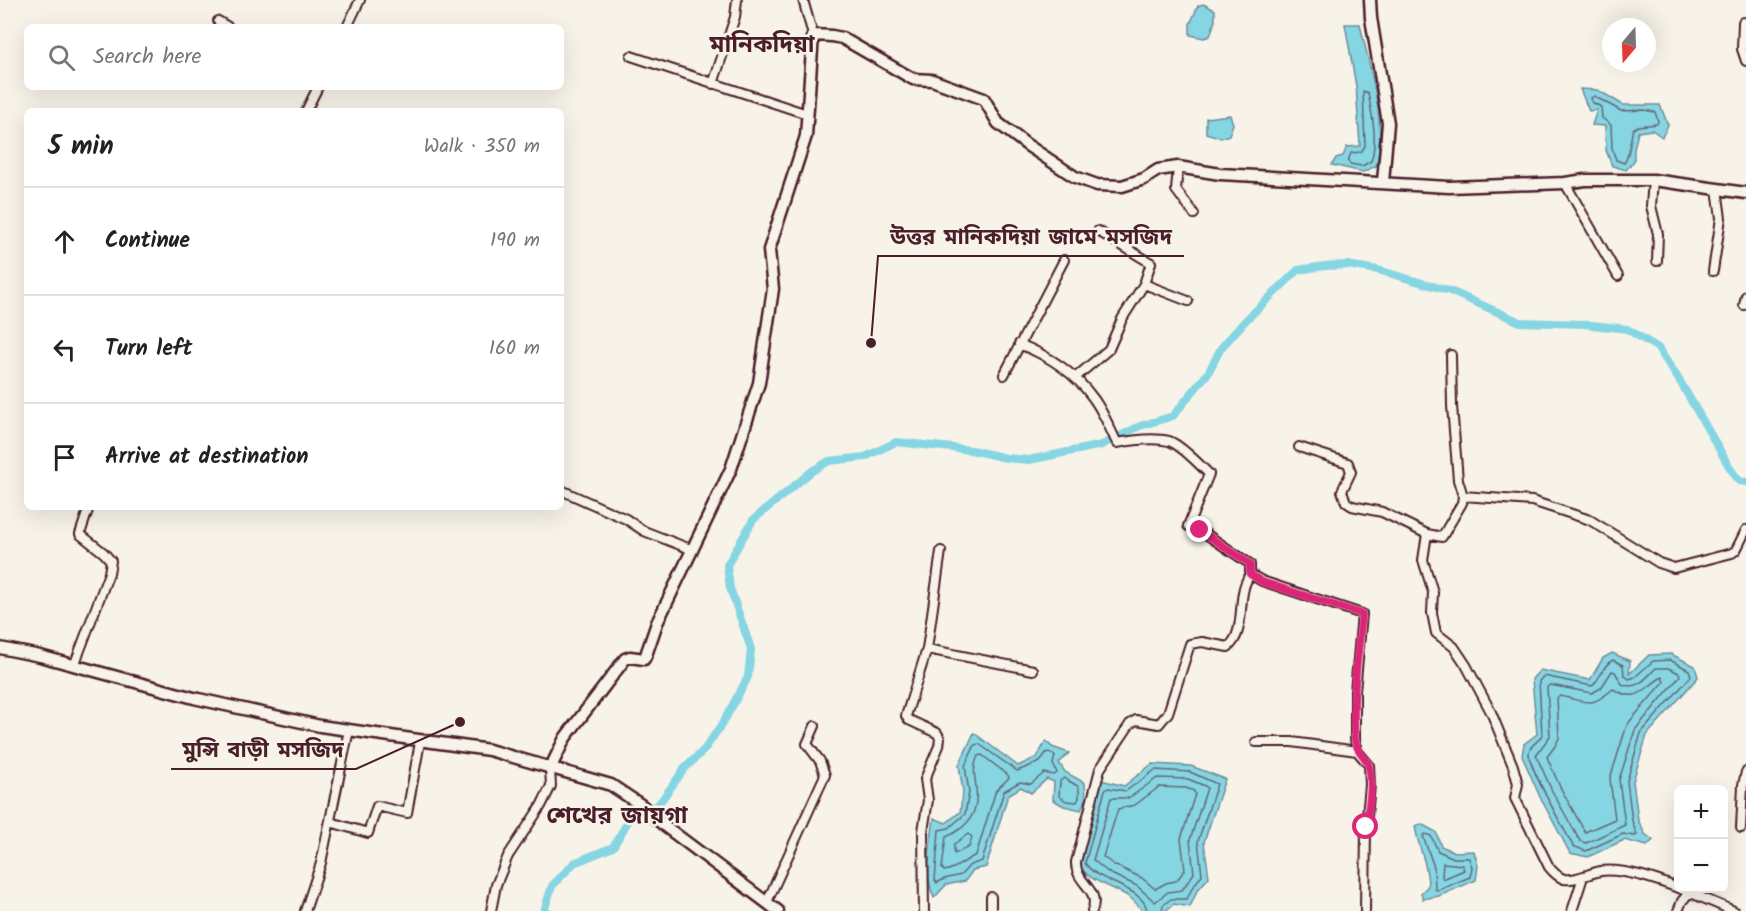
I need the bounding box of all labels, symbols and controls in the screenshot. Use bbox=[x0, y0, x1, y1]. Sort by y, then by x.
north arrow bbox=[1602, 18, 1656, 72]
search box bbox=[24, 24, 564, 90]
district label: মানিকদিয়া bbox=[709, 26, 816, 65]
text: Search here bbox=[93, 40, 201, 75]
icon: search bbox=[45, 41, 78, 74]
text: 5 min bbox=[48, 126, 114, 168]
text: Walk · 350 m bbox=[424, 131, 540, 163]
callout: উত্তর মানিকদিয়া জামে মসজিদ bbox=[878, 216, 1184, 256]
text: উত্তর মানিকদিয়া জামে মসজিদ bbox=[889, 221, 1172, 256]
text: Continue bbox=[105, 224, 190, 259]
icon: ahead bbox=[48, 225, 81, 258]
text: 190 m bbox=[490, 225, 540, 257]
text: Turn left bbox=[105, 332, 192, 367]
icon: left bbox=[48, 333, 81, 366]
text: 160 m bbox=[489, 333, 540, 365]
text: Arrive at destination bbox=[105, 440, 308, 475]
icon: arrive bbox=[48, 441, 81, 474]
route end bbox=[1186, 516, 1212, 542]
callout: মুন্সি বাড়ী মসজিদ bbox=[171, 729, 356, 769]
text: মুন্সি বাড়ী মসজিদ bbox=[181, 734, 344, 769]
map controls bbox=[1674, 785, 1728, 893]
button: + bbox=[1674, 785, 1728, 839]
district label: শেখের জায়গা bbox=[546, 797, 689, 836]
route start bbox=[1352, 813, 1378, 839]
button: − bbox=[1674, 839, 1728, 893]

